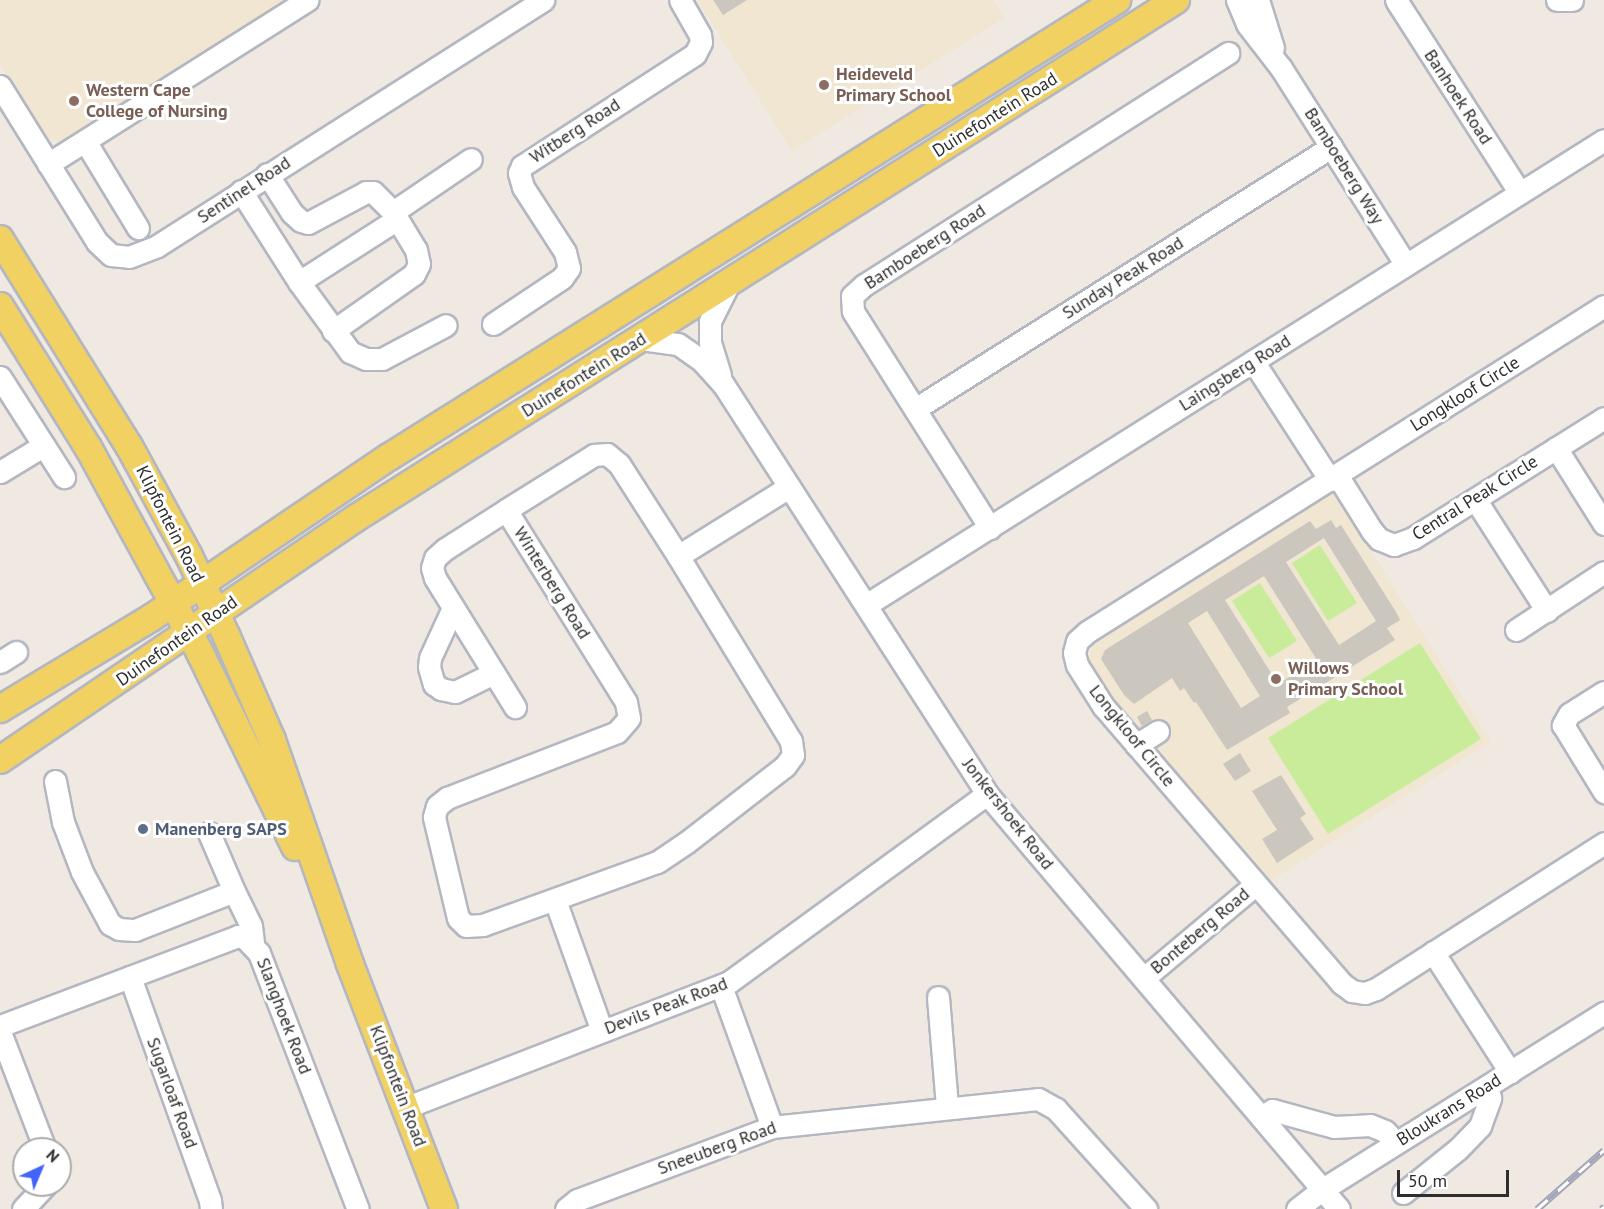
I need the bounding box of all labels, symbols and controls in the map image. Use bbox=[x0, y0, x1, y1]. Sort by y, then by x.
street label: Banhoek Road bbox=[1419, 45, 1497, 149]
place label: Heideveld Primary School bbox=[836, 64, 952, 106]
street label: Duinefontein Road bbox=[929, 68, 1061, 162]
marker: Heideveld Primary School bbox=[817, 78, 831, 92]
place label: Western Cape College of Nursing bbox=[86, 80, 228, 122]
marker: Western Cape College of Nursing bbox=[67, 94, 81, 108]
street label: Witberg Road bbox=[526, 94, 624, 168]
street label: Bamboeberg Way bbox=[1299, 104, 1389, 228]
street label: Sentinel Road bbox=[193, 152, 295, 228]
street label: Bamboeberg Road bbox=[860, 200, 990, 294]
street label: Sunday Peak Road bbox=[1058, 232, 1188, 324]
street label: Duinefontein Road bbox=[518, 328, 650, 422]
street label: Laingsberg Road bbox=[1175, 330, 1295, 416]
street label: Longkloof Circle bbox=[1406, 352, 1524, 436]
street label: Central Peak Circle bbox=[1408, 451, 1542, 545]
street label: Klipfontein Road bbox=[131, 462, 209, 586]
street label: Winterberg Road bbox=[509, 523, 595, 643]
street label: Duinefontein Road bbox=[112, 591, 242, 691]
place label: Willows Primary School bbox=[1288, 658, 1404, 700]
marker: Willows Primary School bbox=[1269, 672, 1283, 686]
street label: Longkloof Circle bbox=[1084, 681, 1180, 791]
street label: Jonkershoek Road bbox=[958, 754, 1058, 874]
place label: Manenberg SAPS bbox=[155, 818, 287, 840]
marker: Manenberg SAPS bbox=[136, 822, 150, 836]
street label: Bonteberg Road bbox=[1146, 883, 1254, 979]
street label: Slanghoek Road bbox=[252, 955, 316, 1077]
street label: Devils Peak Road bbox=[601, 973, 731, 1039]
street label: Klipfontein Road bbox=[365, 1022, 431, 1150]
street label: Sugarloaf Road bbox=[142, 1035, 202, 1151]
street label: Bloukrans Road bbox=[1393, 1069, 1505, 1151]
street label: Sneeuberg Road bbox=[655, 1117, 779, 1179]
north arrow bbox=[12, 1137, 72, 1197]
text: N bbox=[42, 1145, 64, 1166]
scale bar bbox=[1400, 1158, 1512, 1196]
text: 50 m bbox=[1408, 1169, 1447, 1192]

